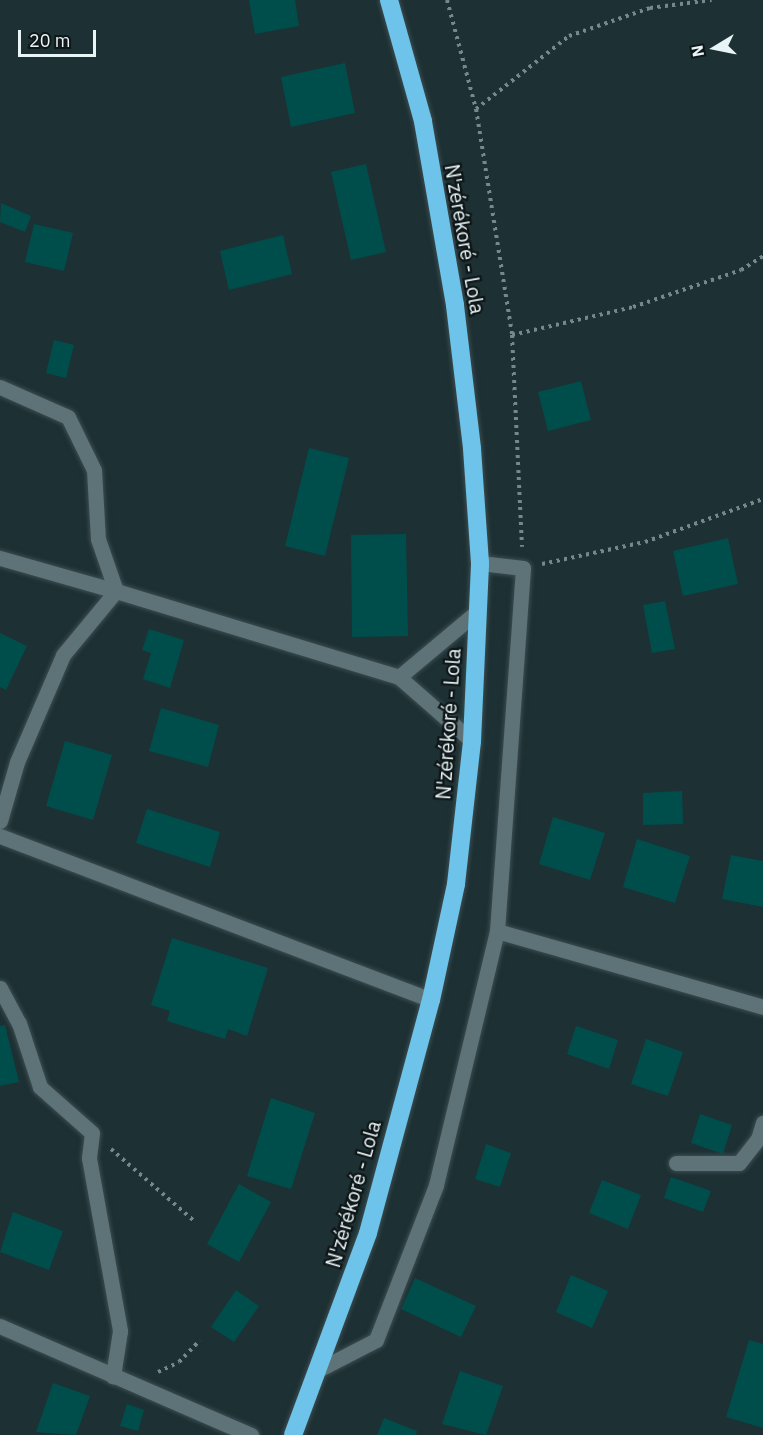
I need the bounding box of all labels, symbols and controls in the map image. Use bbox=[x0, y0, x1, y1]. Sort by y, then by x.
scale bar bbox=[21, 18, 99, 56]
north arrow bbox=[685, 18, 745, 78]
text: 20 m bbox=[29, 29, 71, 52]
text: N bbox=[686, 44, 708, 59]
street label: N'zérékoré - Lola bbox=[440, 162, 490, 316]
street label: N'zérékoré - Lola bbox=[431, 648, 465, 800]
street label: N'zérékoré - Lola bbox=[321, 1118, 385, 1270]

